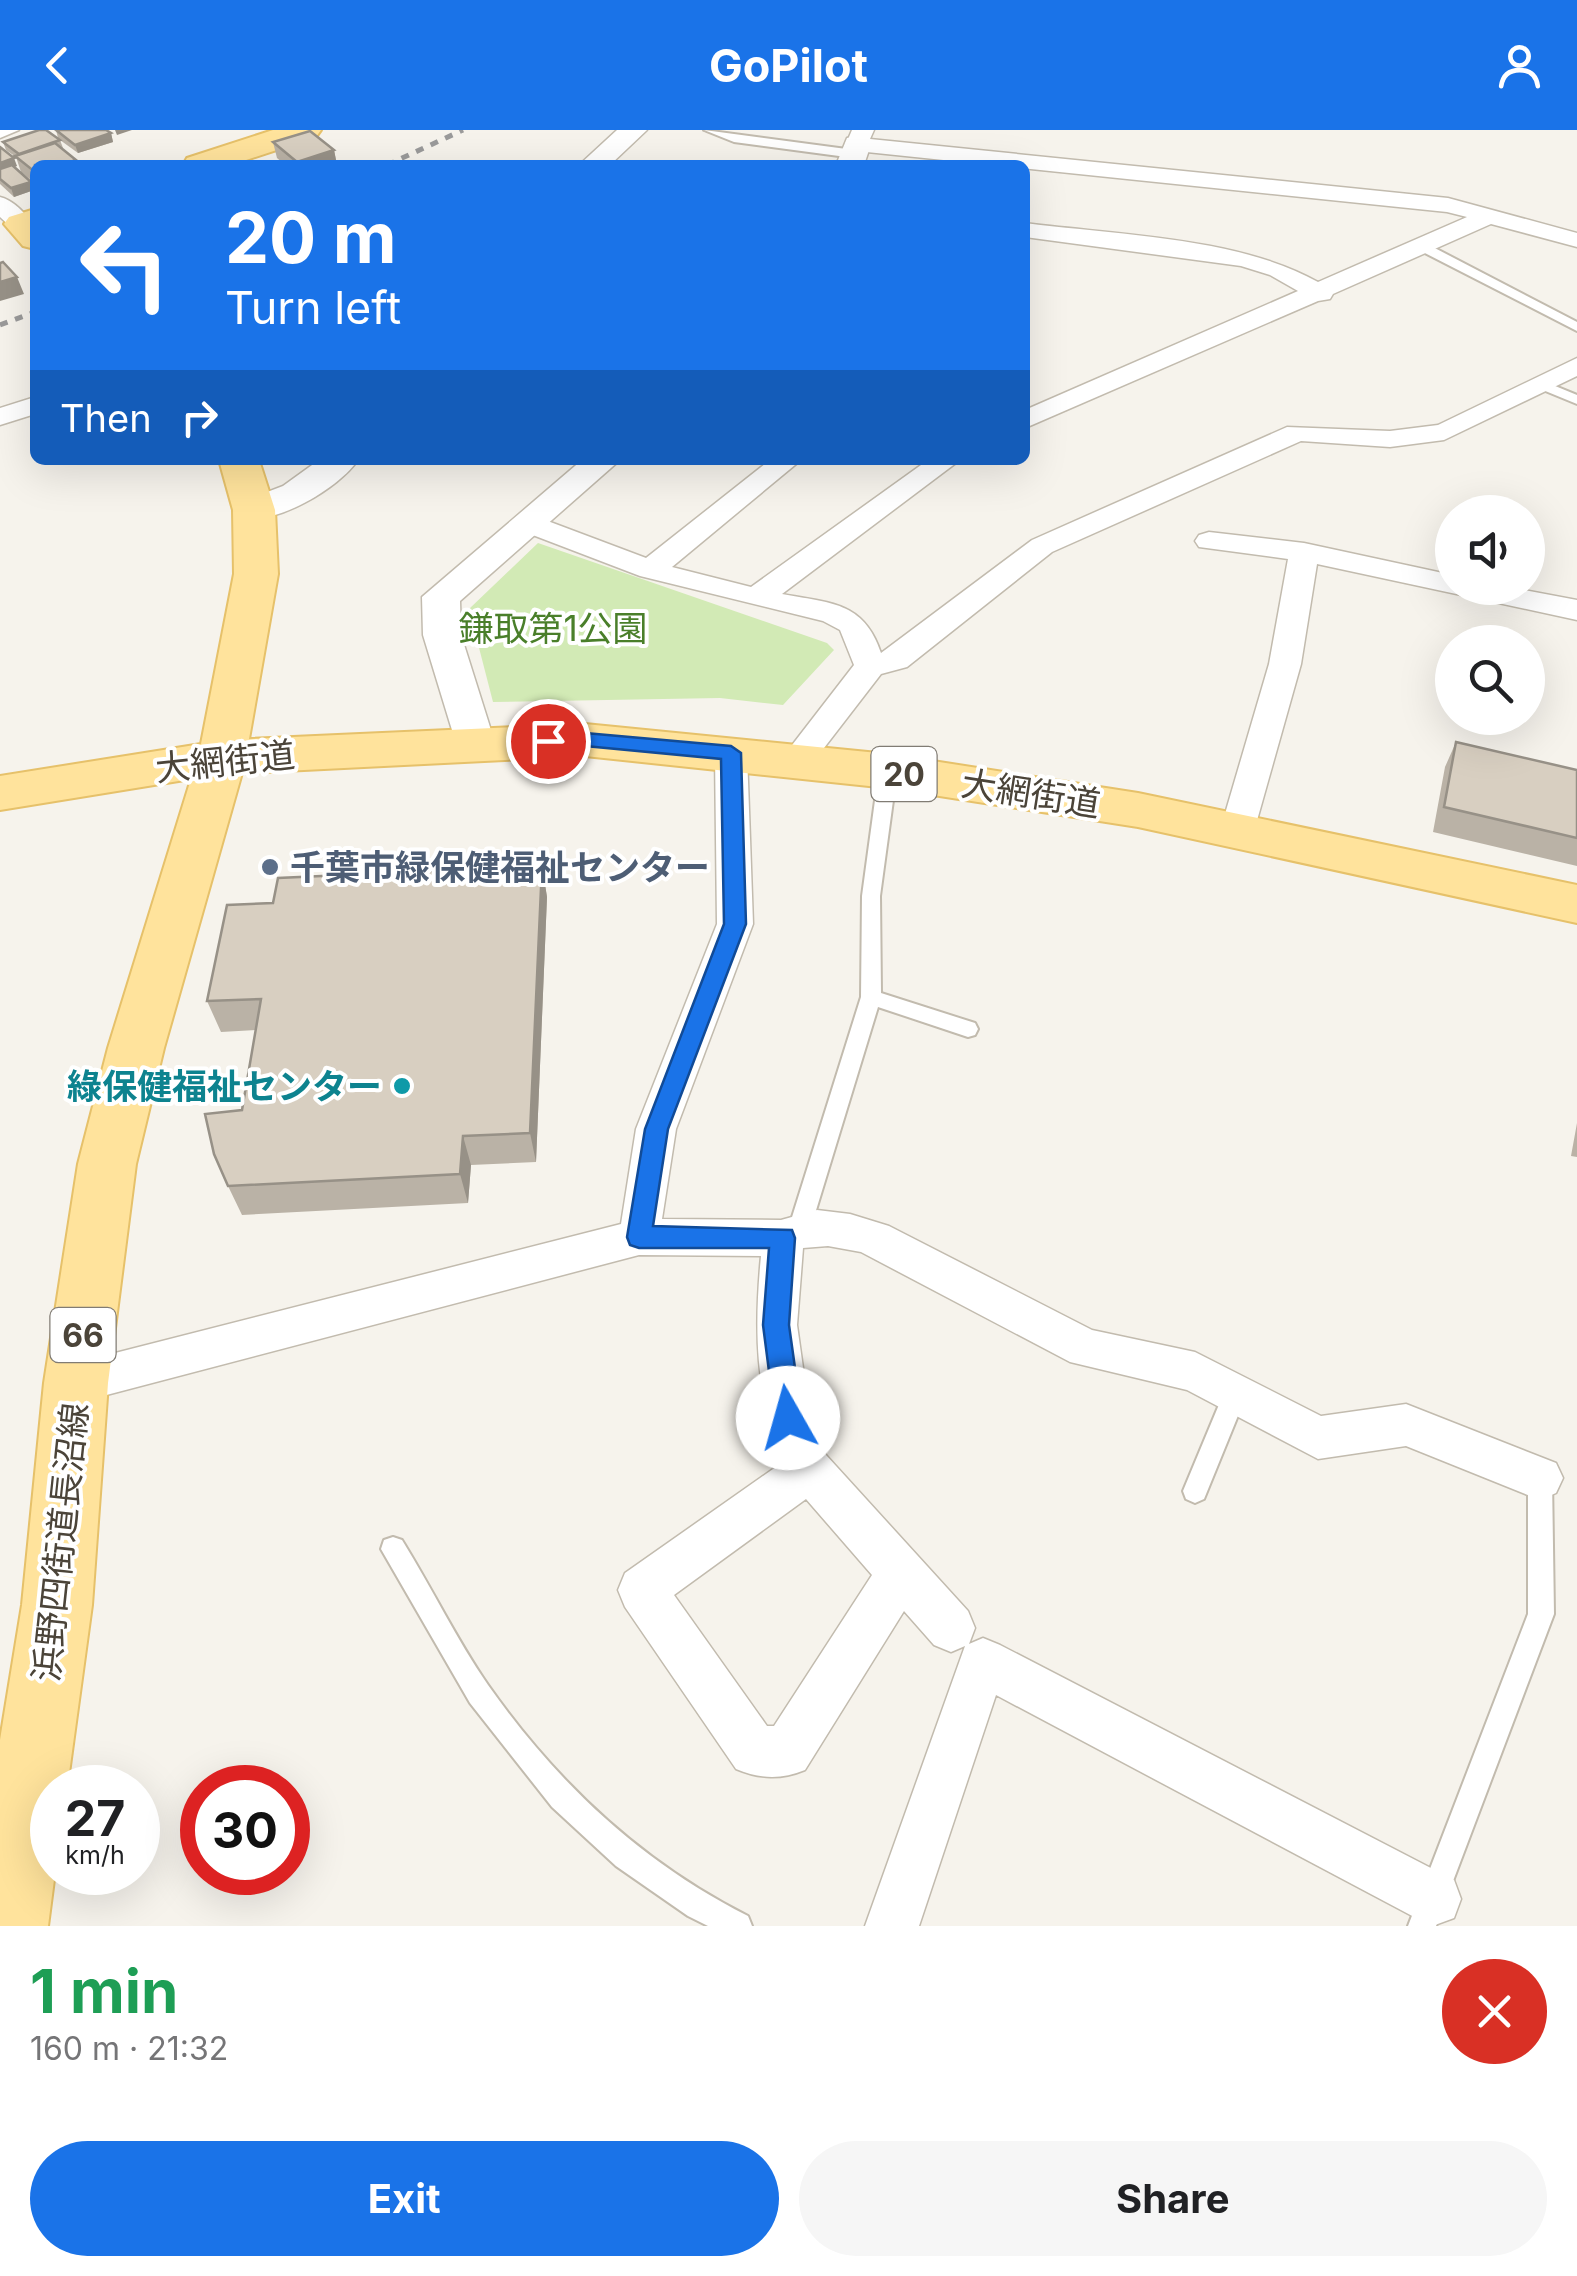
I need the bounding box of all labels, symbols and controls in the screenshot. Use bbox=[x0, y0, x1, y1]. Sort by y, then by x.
icon: back bbox=[30, 38, 85, 93]
text: GoPilot bbox=[709, 38, 868, 93]
icon: person bbox=[1492, 38, 1547, 93]
text: 20 m bbox=[225, 195, 397, 280]
icon: left bbox=[60, 200, 190, 330]
text: Turn left bbox=[225, 280, 401, 335]
icon: right bbox=[172, 390, 227, 445]
text: Then bbox=[60, 395, 152, 441]
map controls bbox=[1435, 495, 1545, 735]
button: sound bbox=[1435, 495, 1545, 605]
park label: 鎌取第1公園 bbox=[458, 607, 648, 649]
button: search bbox=[1435, 625, 1545, 735]
pin bbox=[506, 699, 591, 784]
icon: arrive bbox=[521, 714, 576, 769]
street label: 大網街道 bbox=[153, 733, 297, 789]
road number: 20 bbox=[872, 747, 936, 801]
street label: 大網街道 bbox=[959, 761, 1103, 825]
place label: 千葉市緑保健福祉センター bbox=[290, 846, 710, 888]
marker: 千葉市緑保健福祉センター bbox=[259, 856, 281, 878]
place label: 綠保健福祉センター bbox=[67, 1065, 382, 1107]
marker: 綠保健福祉センター bbox=[391, 1075, 413, 1097]
road number: 66 bbox=[51, 1308, 116, 1362]
position arrow bbox=[736, 1366, 840, 1470]
street label: 浜野四街道長沼線 bbox=[24, 1401, 96, 1683]
speed limit sign: 30 bbox=[180, 1765, 310, 1895]
text: 27 bbox=[65, 1788, 125, 1848]
text: km/h bbox=[65, 1840, 125, 1870]
text: 1 min bbox=[30, 1955, 178, 2027]
button: close bbox=[1442, 1959, 1547, 2064]
text: 160 m · 21:32 bbox=[30, 2029, 228, 2068]
button: Exit bbox=[30, 2141, 779, 2256]
button: Share bbox=[799, 2141, 1547, 2256]

